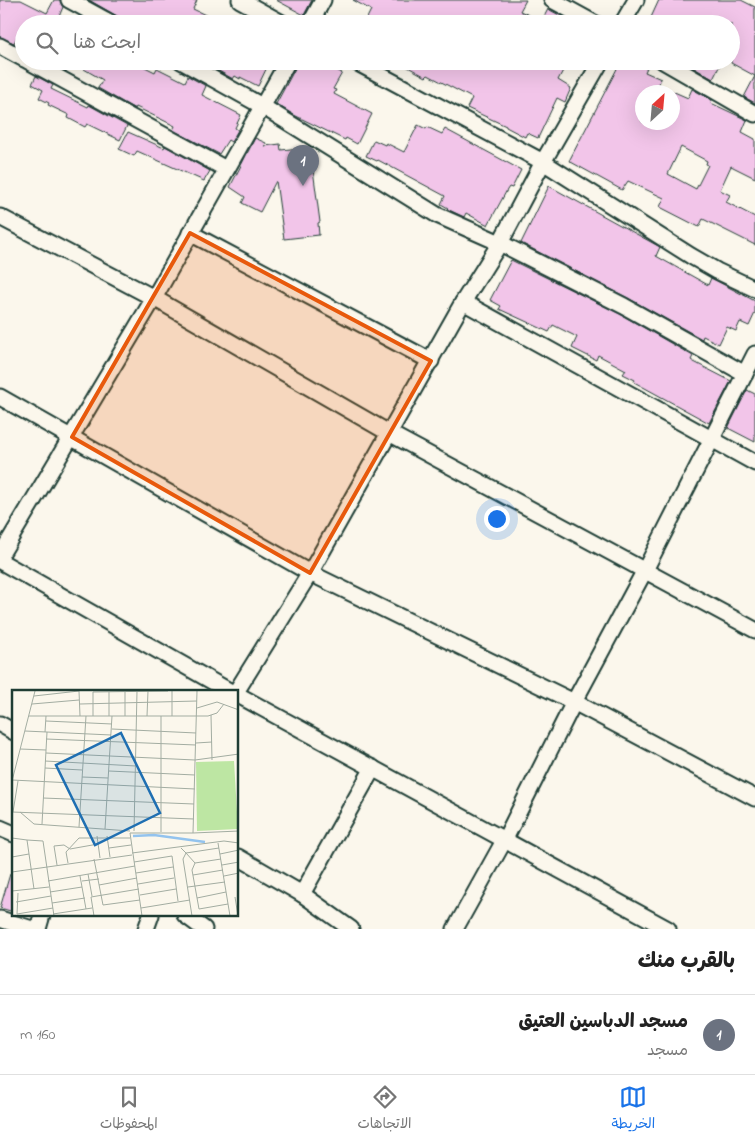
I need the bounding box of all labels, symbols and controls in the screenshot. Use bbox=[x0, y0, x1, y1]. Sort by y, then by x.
search box bbox=[15, 15, 740, 70]
icon: search bbox=[33, 29, 61, 57]
text: ابحث هنا bbox=[73, 30, 141, 57]
north arrow bbox=[635, 85, 680, 130]
pin: 1 bbox=[287, 145, 319, 186]
your location bbox=[484, 506, 510, 532]
inset map bbox=[12, 690, 239, 916]
text: بالقرب منك bbox=[638, 947, 735, 977]
text: مسجد الدباسين العتيق bbox=[518, 1009, 688, 1036]
text: 160 m bbox=[20, 1023, 55, 1047]
text: 1 bbox=[716, 1023, 722, 1047]
text: مسجد bbox=[647, 1039, 688, 1063]
tab: المحفوظات bbox=[100, 1083, 158, 1136]
tab: الاتجاهات bbox=[357, 1083, 412, 1136]
tab: الخريطة bbox=[611, 1083, 655, 1136]

